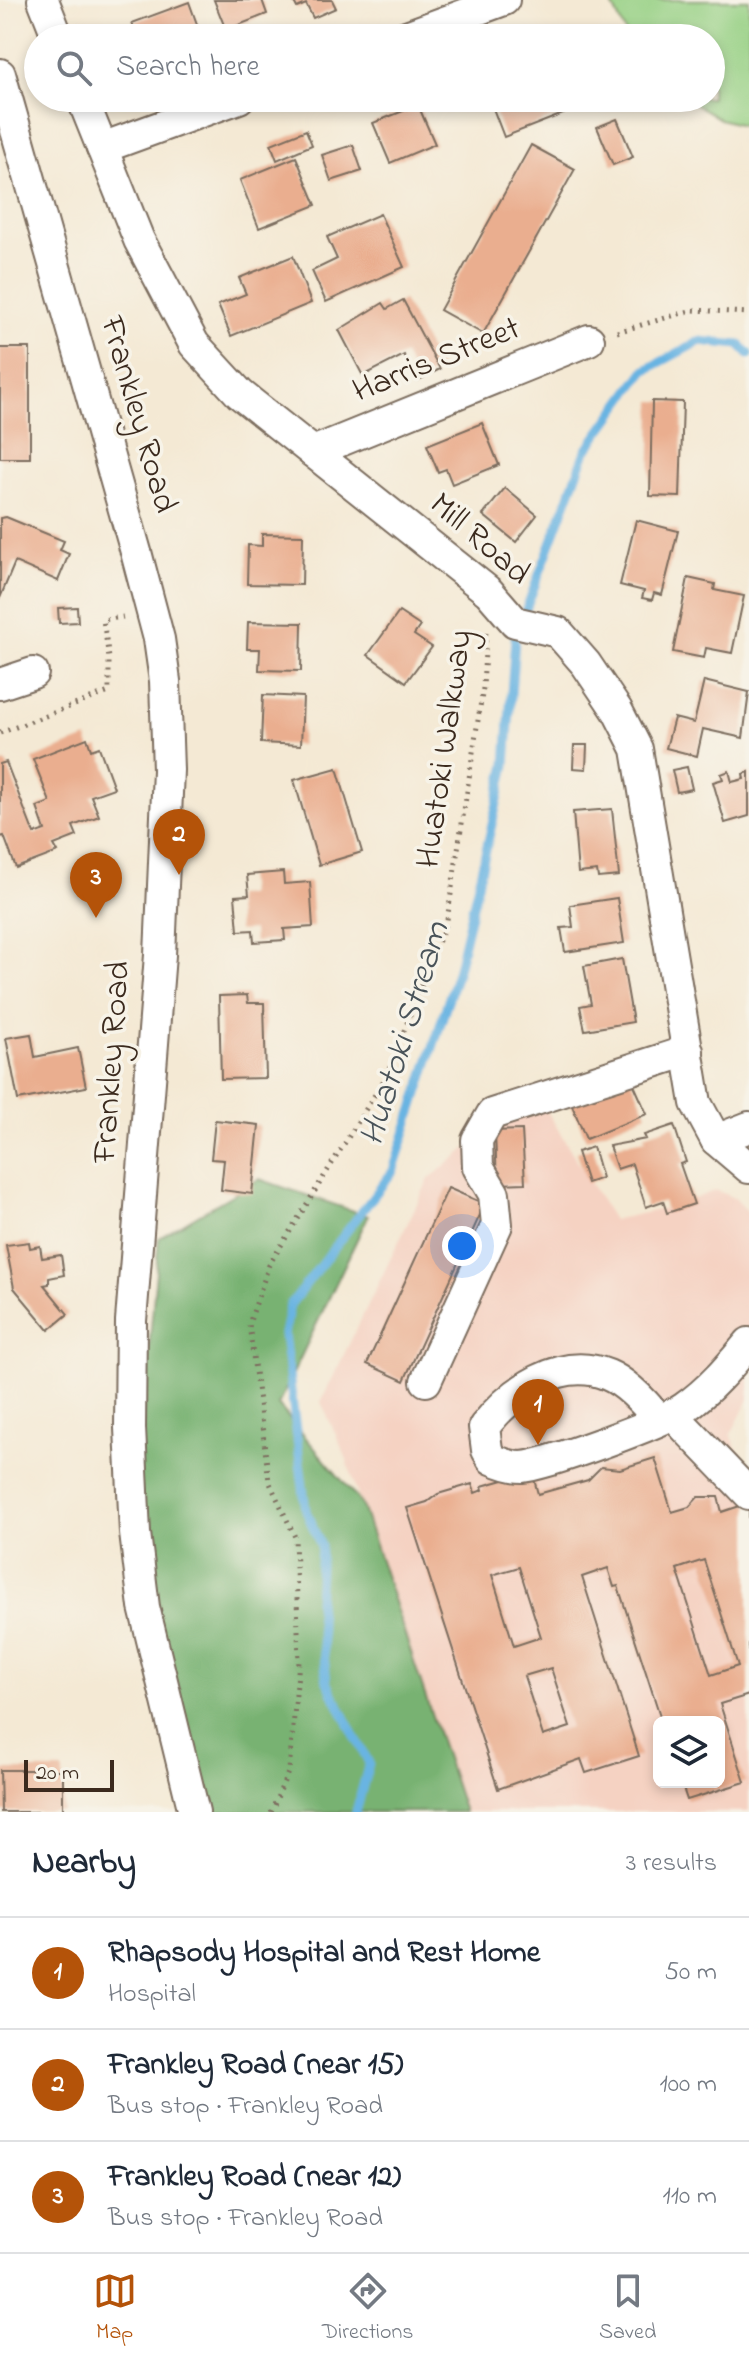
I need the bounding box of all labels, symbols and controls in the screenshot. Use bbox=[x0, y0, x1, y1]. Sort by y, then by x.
search box bbox=[24, 24, 725, 112]
icon: search bbox=[52, 46, 96, 90]
text: Search here bbox=[116, 46, 260, 90]
street label: Harris Street bbox=[346, 305, 528, 417]
street label: Frankley Road bbox=[85, 310, 189, 519]
street label: Mill Road bbox=[417, 482, 541, 598]
street label: Huatoki Walkway bbox=[405, 627, 487, 871]
pin: 2 bbox=[153, 809, 205, 875]
pin: 3 bbox=[70, 852, 122, 918]
water label: Huatoki Stream bbox=[347, 914, 466, 1153]
street label: Frankley Road bbox=[81, 959, 145, 1166]
your location bbox=[442, 1226, 482, 1266]
pin: 1 bbox=[512, 1379, 564, 1445]
map controls bbox=[653, 1716, 725, 1788]
button: layers bbox=[653, 1716, 725, 1788]
scale bar bbox=[24, 1756, 114, 1792]
text: 20 m bbox=[36, 1758, 79, 1790]
text: Nearby bbox=[32, 1839, 136, 1889]
text: 3 results bbox=[626, 1845, 717, 1883]
text: Rhapsody Hospital and Rest Home bbox=[108, 1932, 540, 1976]
text: 1 bbox=[54, 1954, 62, 1992]
text: 50 m bbox=[664, 1954, 717, 1992]
text: Hospital bbox=[108, 1976, 196, 2014]
text: Frankley Road (near 15) bbox=[108, 2044, 403, 2088]
text: 2 bbox=[52, 2066, 64, 2104]
text: 100 m bbox=[660, 2066, 717, 2104]
text: Bus stop · Frankley Road bbox=[108, 2088, 383, 2126]
text: Frankley Road (near 12) bbox=[108, 2156, 401, 2200]
text: 3 bbox=[53, 2178, 63, 2216]
text: 110 m bbox=[663, 2178, 717, 2216]
text: Bus stop · Frankley Road bbox=[108, 2200, 383, 2238]
tab: Map bbox=[93, 2269, 137, 2349]
tab: Directions bbox=[322, 2269, 414, 2349]
tab: Saved bbox=[599, 2269, 656, 2349]

